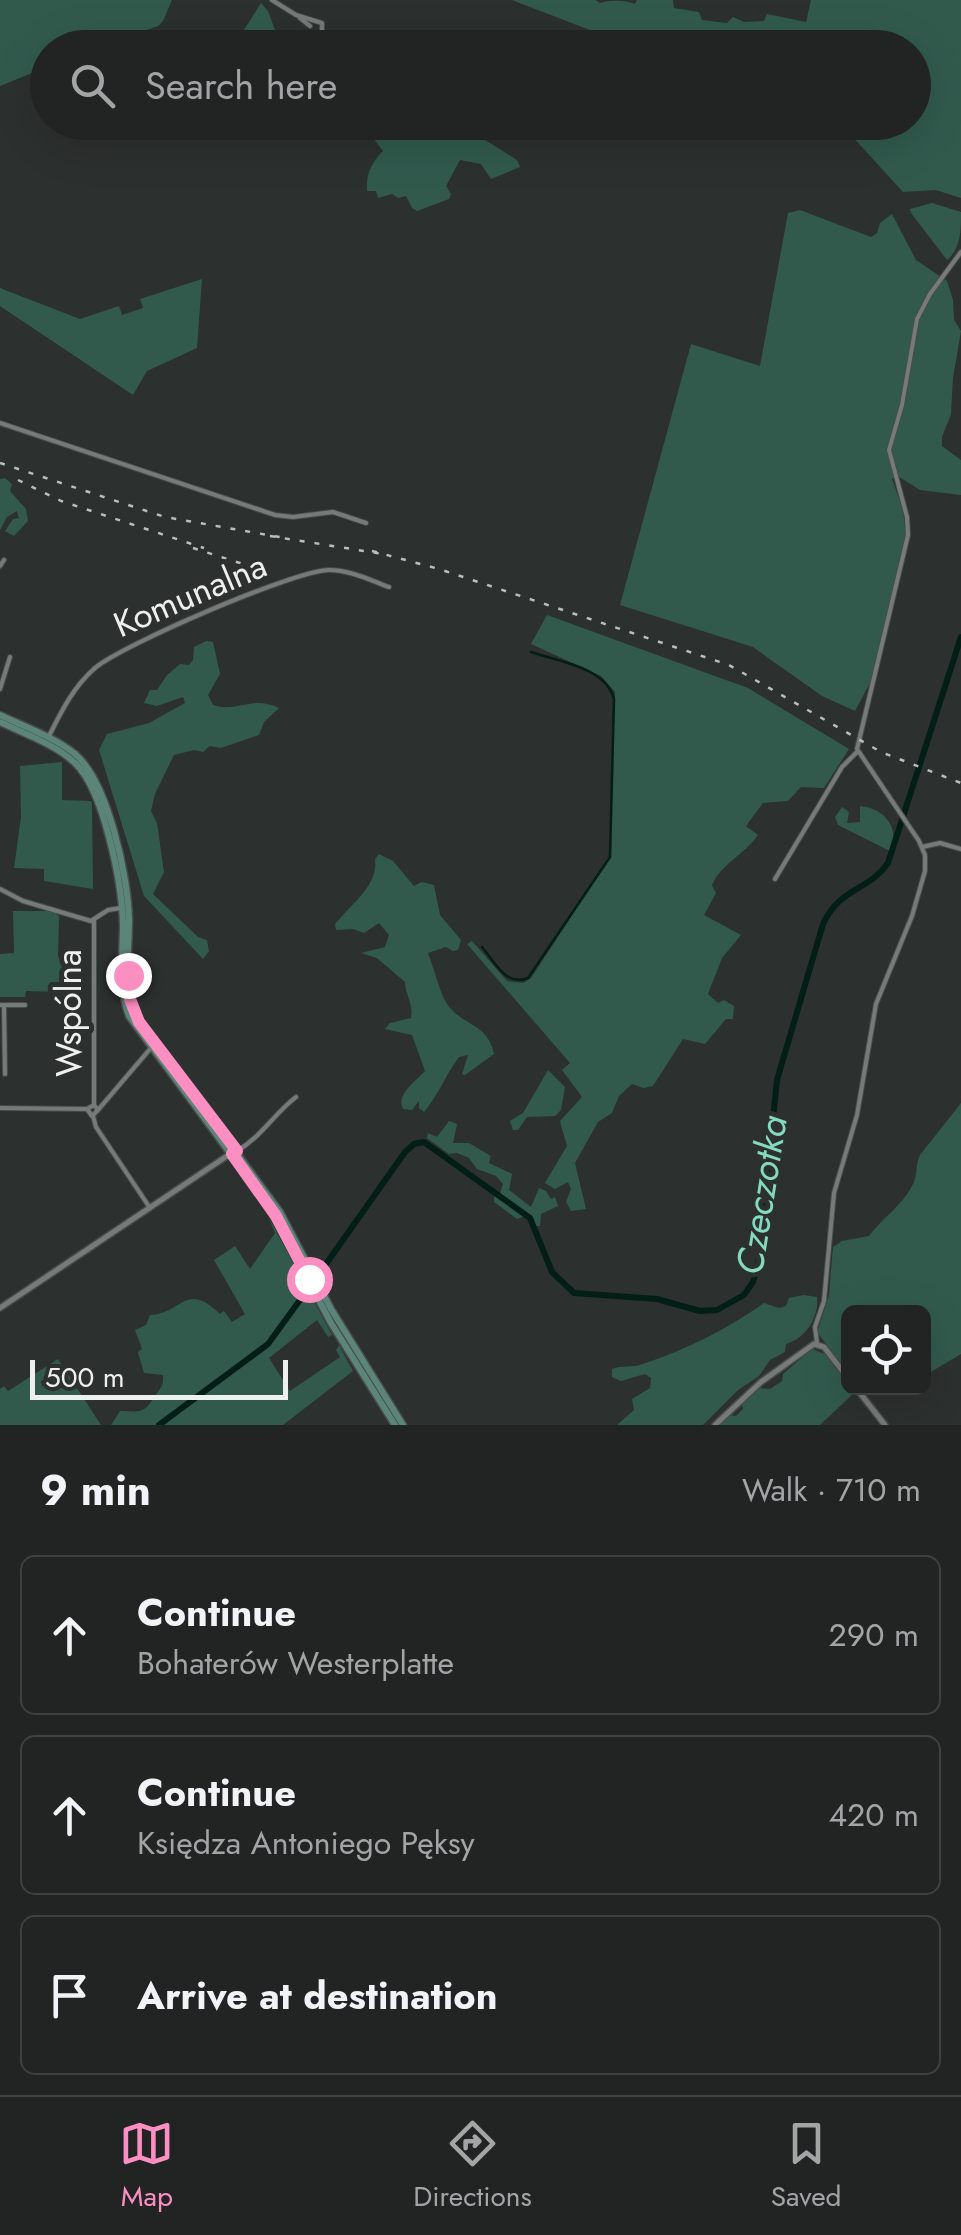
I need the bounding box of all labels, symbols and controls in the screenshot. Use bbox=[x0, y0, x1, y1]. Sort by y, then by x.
search box bbox=[30, 30, 931, 140]
icon: search bbox=[65, 58, 120, 113]
text: Search here bbox=[145, 58, 337, 113]
street label: Komunalna bbox=[106, 540, 274, 650]
street label: Wspólna bbox=[44, 949, 94, 1077]
route end bbox=[106, 953, 152, 999]
water label: Czeczotka bbox=[721, 1111, 801, 1279]
route start bbox=[287, 1257, 333, 1303]
map controls bbox=[841, 1305, 931, 1395]
button: locate bbox=[841, 1305, 931, 1395]
scale bar bbox=[30, 1355, 288, 1400]
text: 500 m bbox=[45, 1357, 125, 1398]
text: 9 min bbox=[40, 1460, 151, 1521]
text: Walk · 710 m bbox=[742, 1467, 921, 1513]
text: Continue bbox=[137, 1585, 296, 1640]
icon: ahead bbox=[42, 1608, 97, 1663]
text: 290 m bbox=[829, 1612, 919, 1658]
text: Bohaterów Westerplatte bbox=[137, 1640, 454, 1686]
text: Continue bbox=[137, 1765, 296, 1820]
icon: ahead bbox=[42, 1788, 97, 1843]
text: 420 m bbox=[828, 1792, 919, 1838]
text: Księdza Antoniego Pęksy bbox=[137, 1820, 475, 1866]
icon: arrive bbox=[42, 1968, 97, 2023]
text: Arrive at destination bbox=[137, 1968, 498, 2023]
tab: Map bbox=[119, 2116, 174, 2217]
tab: Directions bbox=[413, 2116, 532, 2217]
tab: Saved bbox=[771, 2116, 842, 2217]

